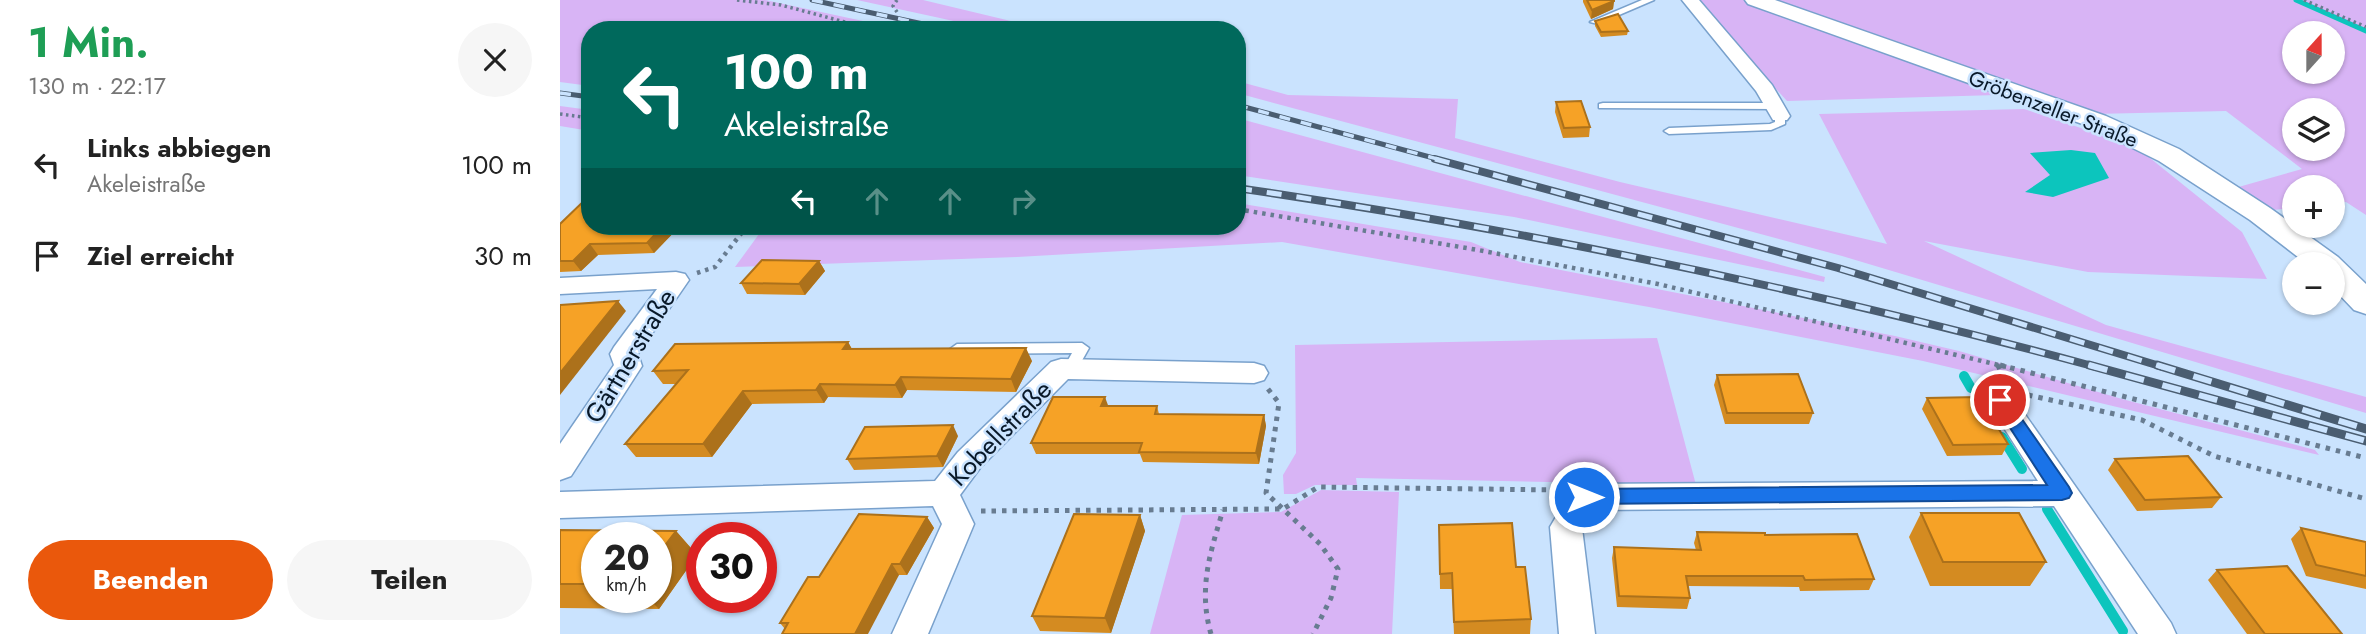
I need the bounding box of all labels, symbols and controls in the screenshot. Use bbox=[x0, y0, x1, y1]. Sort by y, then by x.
text: 1 Min. bbox=[28, 12, 149, 73]
north arrow bbox=[2282, 21, 2345, 84]
map controls bbox=[2282, 21, 2345, 315]
button: close bbox=[458, 23, 532, 97]
text: 100 m bbox=[724, 37, 869, 107]
icon: left bbox=[609, 49, 700, 140]
street label: Gröbenzeller Straße bbox=[1964, 63, 2142, 155]
text: 130 m · 22:17 bbox=[28, 69, 166, 103]
button: layers bbox=[2282, 98, 2345, 161]
text: Akeleistraße bbox=[724, 102, 889, 148]
text: Links abbiegen bbox=[87, 129, 271, 167]
icon: left bbox=[28, 146, 66, 184]
text: 100 m bbox=[461, 146, 532, 184]
text: Akeleistraße bbox=[87, 167, 206, 201]
button: + bbox=[2282, 175, 2345, 238]
icon: left bbox=[785, 182, 823, 220]
icon: ahead bbox=[858, 182, 896, 220]
icon: ahead bbox=[931, 182, 969, 220]
icon: right bbox=[1004, 182, 1042, 220]
icon: arrive bbox=[28, 237, 66, 275]
text: Ziel erreicht bbox=[87, 237, 234, 275]
text: 30 m bbox=[474, 237, 532, 275]
button: − bbox=[2282, 252, 2345, 315]
street label: Gärtnerstraße bbox=[575, 282, 685, 430]
pin bbox=[1970, 370, 2030, 430]
street label: Kobellstraße bbox=[940, 371, 1060, 495]
icon: arrive bbox=[1981, 381, 2019, 419]
position arrow bbox=[1547, 460, 1621, 534]
speed limit sign: 30 bbox=[686, 522, 777, 613]
text: 20 bbox=[603, 533, 650, 583]
button: Beenden bbox=[28, 540, 273, 620]
button: Teilen bbox=[287, 540, 532, 620]
text: km/h bbox=[606, 572, 647, 598]

